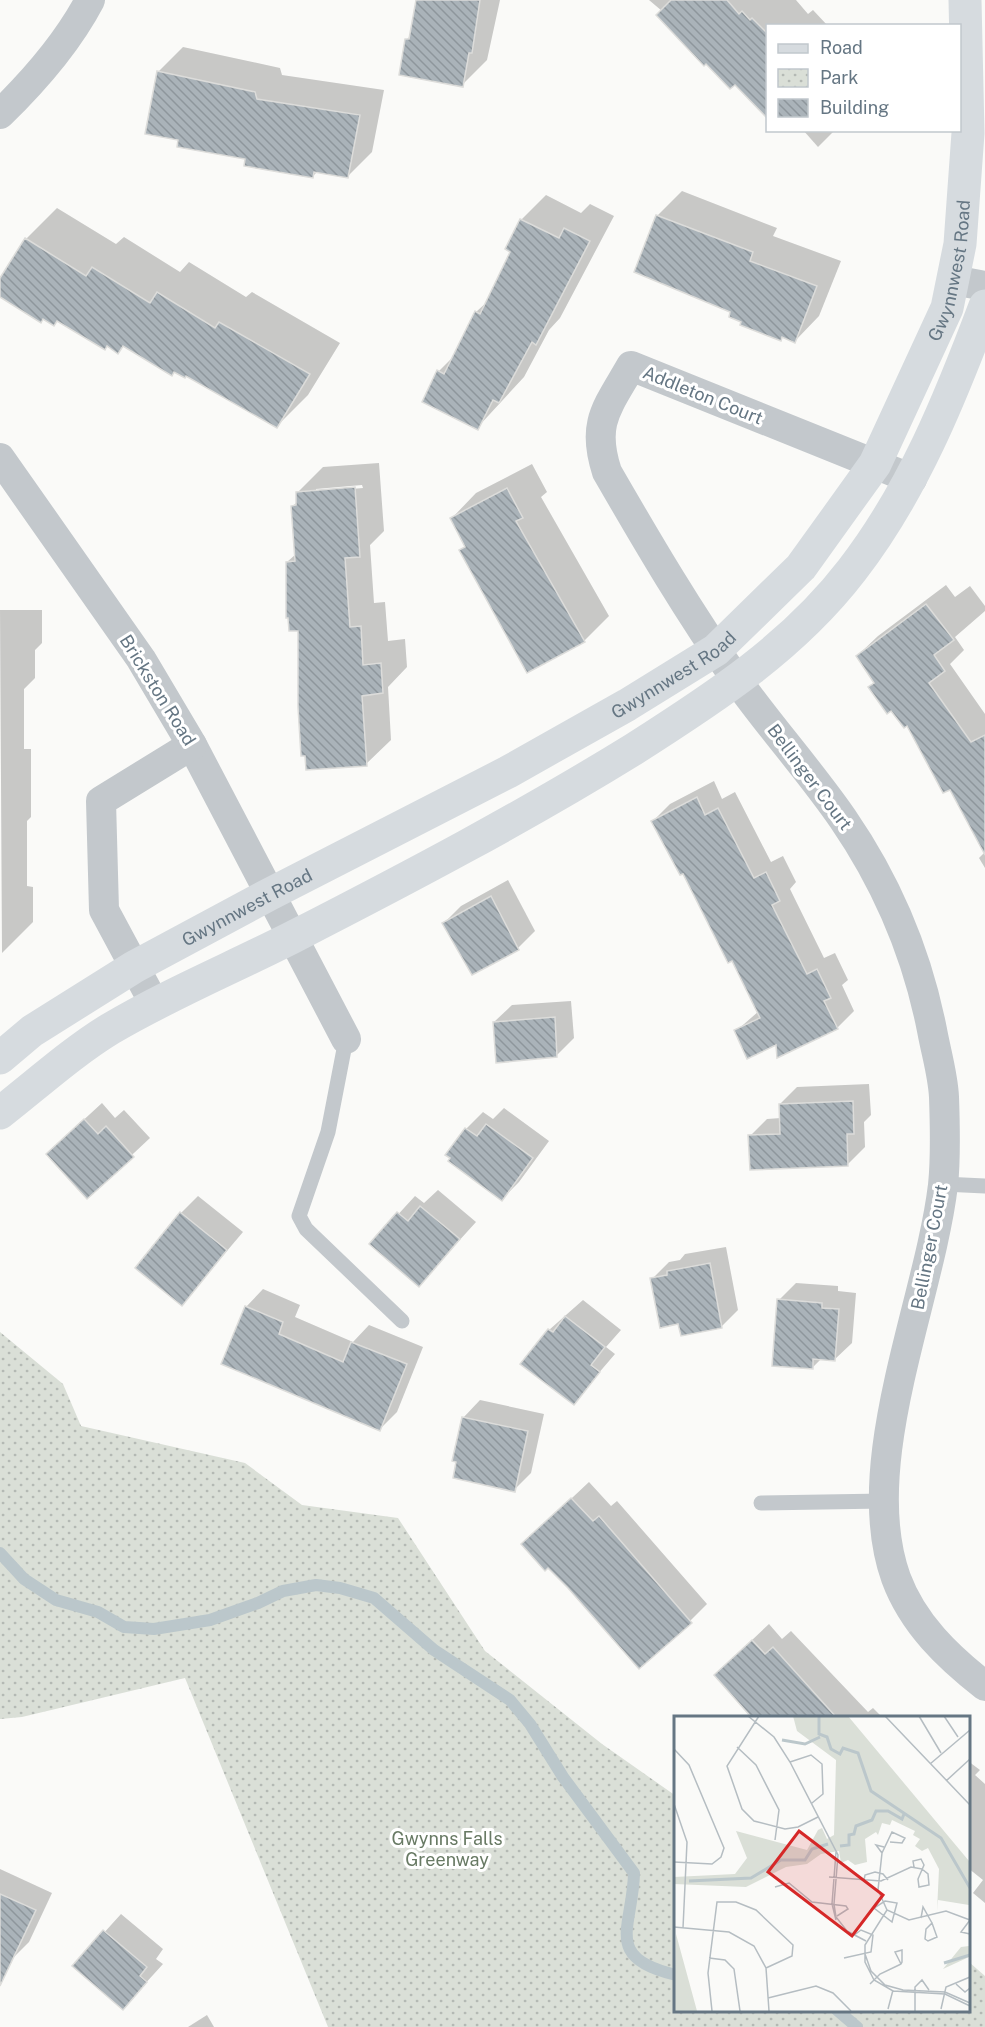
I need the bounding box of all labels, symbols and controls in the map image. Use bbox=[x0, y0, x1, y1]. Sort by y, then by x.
legend bbox=[766, 24, 961, 132]
text: Road bbox=[820, 37, 863, 58]
text: Park bbox=[820, 67, 858, 88]
text: Building bbox=[820, 97, 889, 118]
street label: Gwynnwest Road bbox=[923, 199, 974, 344]
street label: Addleton Court bbox=[640, 361, 766, 429]
street label: Gwynnwest Road bbox=[607, 626, 740, 722]
street label: Brickston Road bbox=[116, 631, 200, 749]
street label: Bellinger Court bbox=[763, 720, 857, 834]
street label: Gwynnwest Road bbox=[178, 864, 315, 950]
street label: Bellinger Court bbox=[907, 1183, 951, 1311]
inset map bbox=[674, 1716, 970, 2012]
park label: Gwynns Falls Greenway bbox=[391, 1828, 503, 1870]

